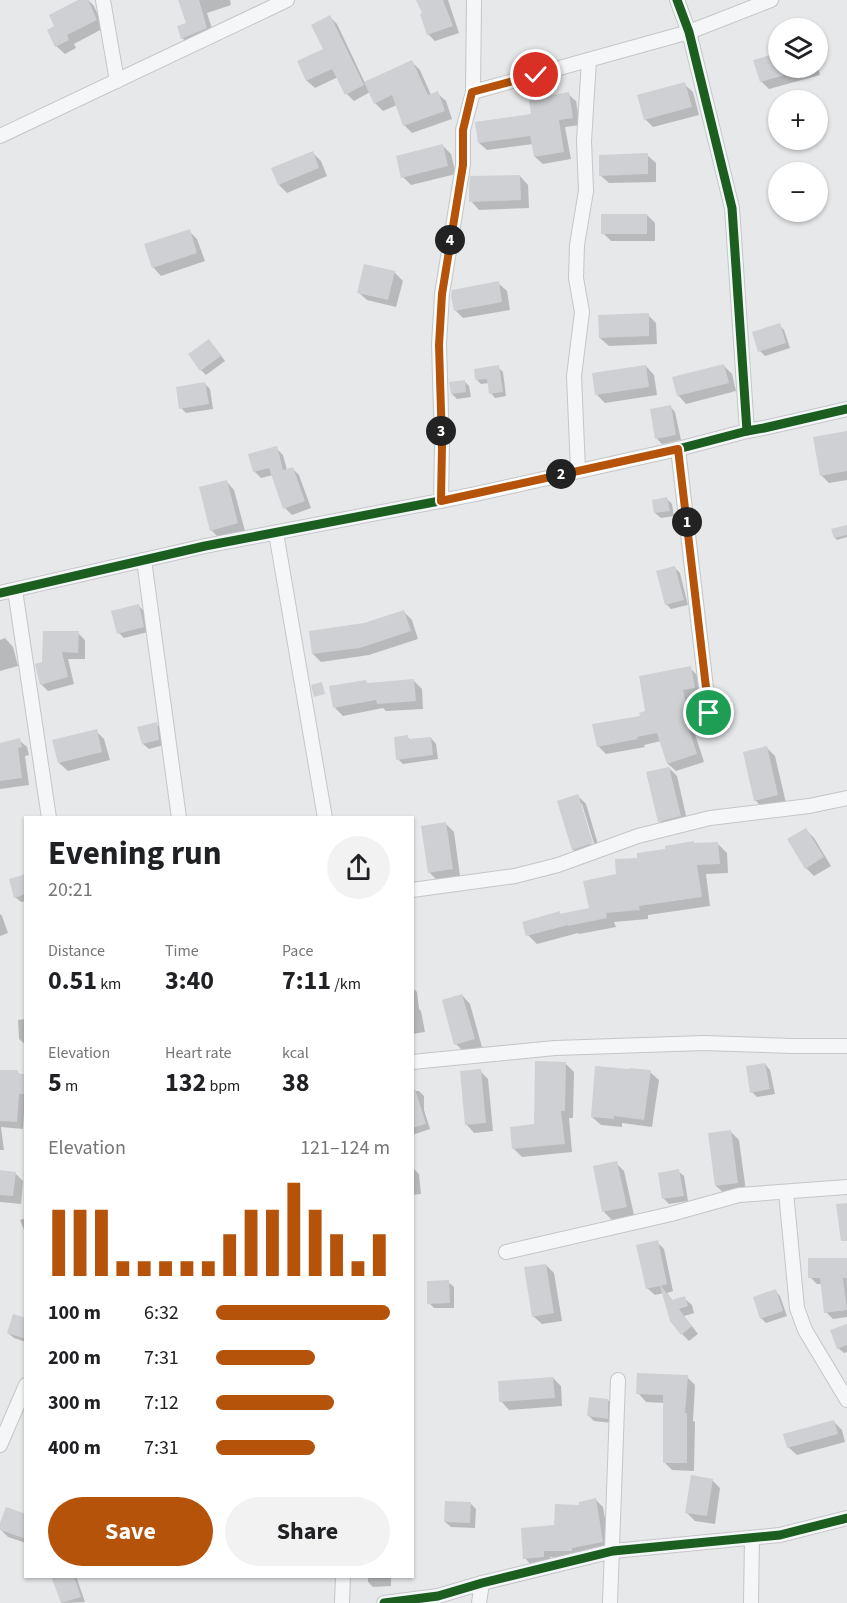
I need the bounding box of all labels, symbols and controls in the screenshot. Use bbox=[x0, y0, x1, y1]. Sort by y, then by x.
map controls bbox=[768, 18, 828, 222]
button: layers bbox=[768, 18, 828, 78]
pin bbox=[510, 49, 561, 100]
icon: check bbox=[519, 58, 552, 91]
button: + bbox=[768, 90, 828, 150]
button: − bbox=[768, 162, 828, 222]
pin: 4 bbox=[435, 225, 465, 255]
text: 4 bbox=[446, 229, 454, 251]
pin: 3 bbox=[426, 416, 456, 446]
text: 3 bbox=[437, 420, 445, 442]
pin: 2 bbox=[546, 459, 576, 489]
text: 2 bbox=[557, 463, 565, 485]
pin: 1 bbox=[672, 507, 702, 537]
text: 1 bbox=[683, 511, 691, 533]
pin bbox=[683, 687, 734, 738]
icon: arrive bbox=[692, 696, 725, 729]
text: Evening run bbox=[48, 830, 222, 877]
button: share bbox=[327, 836, 390, 899]
text: 20:21 bbox=[48, 876, 93, 904]
text: Distance bbox=[48, 940, 105, 962]
text: Time bbox=[165, 940, 199, 962]
text: Pace bbox=[282, 940, 313, 962]
text: 0.51 bbox=[48, 962, 97, 999]
text: 3:40 bbox=[165, 962, 214, 999]
text: 7:11 bbox=[282, 962, 331, 999]
text: km bbox=[97, 973, 121, 995]
text: /km bbox=[331, 973, 361, 995]
text: Elevation bbox=[48, 1042, 110, 1064]
text: Heart rate bbox=[165, 1042, 232, 1064]
text: kcal bbox=[282, 1042, 309, 1064]
text: 5 bbox=[48, 1064, 62, 1101]
text: 132 bbox=[165, 1064, 206, 1101]
text: 38 bbox=[282, 1064, 309, 1101]
text: m bbox=[62, 1075, 78, 1097]
text: bpm bbox=[206, 1075, 240, 1097]
text: Elevation bbox=[48, 1134, 126, 1162]
text: 121–124 m bbox=[300, 1134, 390, 1162]
text: 100 m bbox=[48, 1299, 101, 1327]
text: 6:32 bbox=[144, 1299, 179, 1327]
text: 200 m bbox=[48, 1344, 101, 1372]
text: 7:31 bbox=[144, 1344, 179, 1372]
text: 300 m bbox=[48, 1389, 101, 1417]
text: 7:12 bbox=[144, 1389, 179, 1417]
text: 400 m bbox=[48, 1434, 101, 1462]
text: 7:31 bbox=[144, 1434, 179, 1462]
button: Save bbox=[48, 1497, 213, 1566]
button: Share bbox=[225, 1497, 390, 1566]

